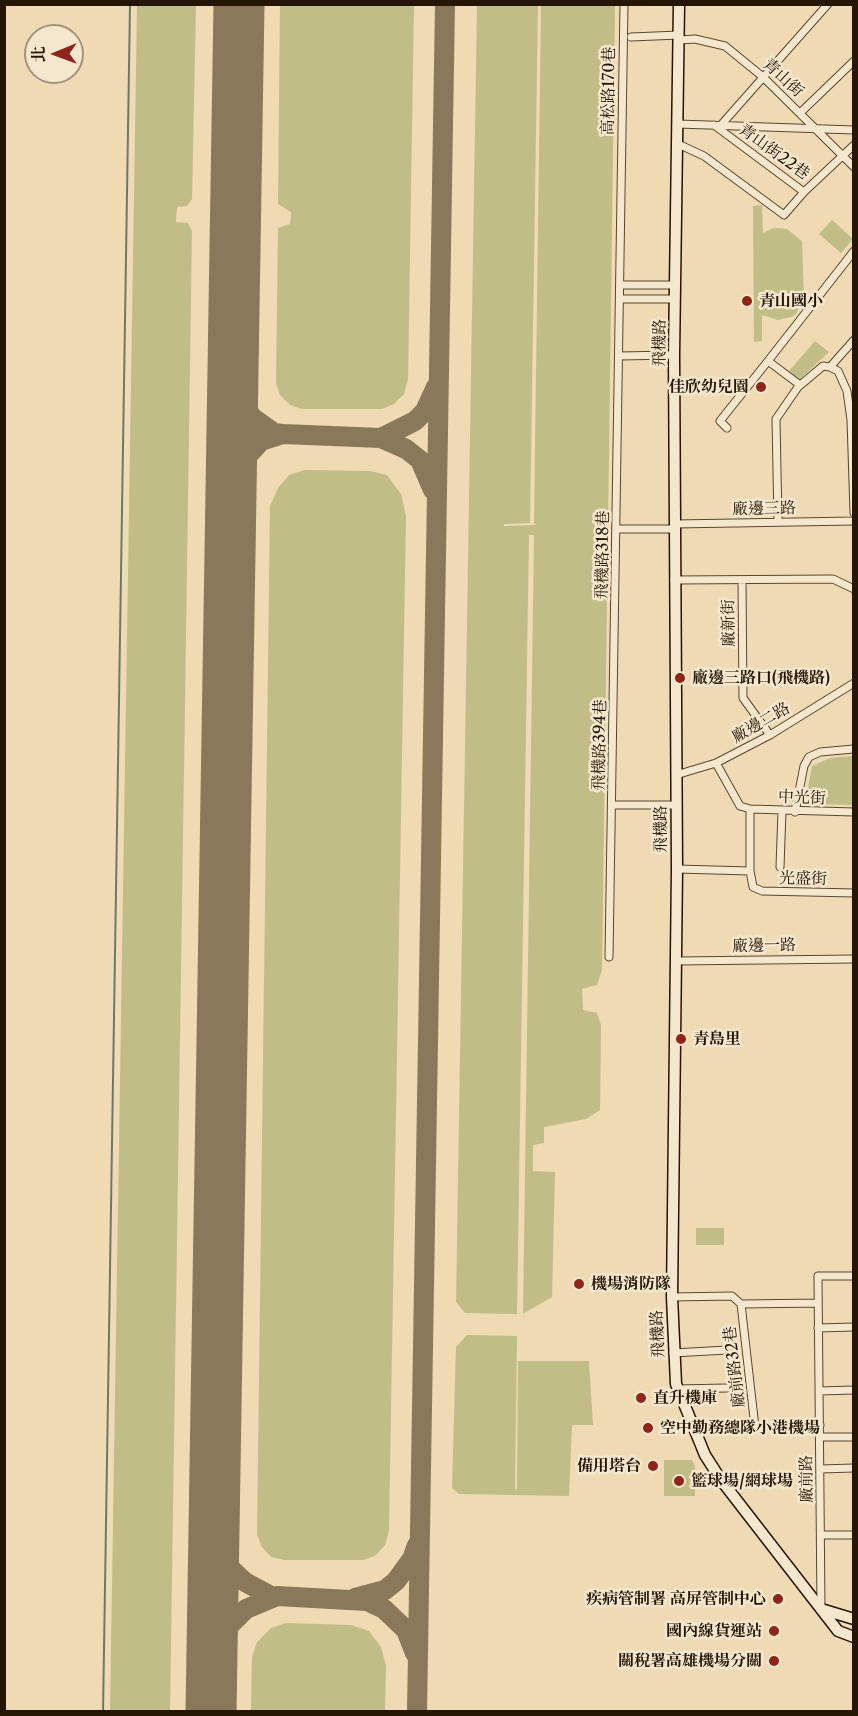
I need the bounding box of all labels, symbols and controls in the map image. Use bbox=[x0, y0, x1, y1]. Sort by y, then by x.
north arrow bbox=[24, 24, 84, 84]
text: 北 bbox=[28, 46, 48, 62]
street label: 高松路170巷 bbox=[599, 46, 619, 136]
street label: 青山街 bbox=[759, 55, 807, 101]
street label: 青山街22巷 bbox=[735, 120, 813, 184]
place label: 青山國小 bbox=[759, 291, 823, 311]
marker: 青山國小 bbox=[740, 294, 754, 308]
street label: 飛機路 bbox=[650, 319, 670, 367]
place label: 佳欣幼兒園 bbox=[669, 377, 749, 397]
marker: 佳欣幼兒園 bbox=[754, 380, 768, 394]
street label: 廠邊三路 bbox=[732, 499, 796, 519]
street label: 飛機路318巷 bbox=[593, 510, 613, 600]
street label: 廠新街 bbox=[719, 599, 739, 647]
place label: 廠邊三路口(飛機路) bbox=[692, 668, 830, 688]
marker: 廠邊三路口(飛機路) bbox=[673, 671, 687, 685]
street label: 飛機路394巷 bbox=[590, 699, 610, 791]
street label: 廠邊二路 bbox=[728, 699, 794, 747]
street label: 中光街 bbox=[778, 788, 826, 808]
street label: 飛機路 bbox=[651, 805, 671, 853]
street label: 光盛街 bbox=[779, 869, 827, 889]
street label: 廠邊一路 bbox=[732, 936, 796, 956]
place label: 青島里 bbox=[693, 1029, 741, 1049]
marker: 青島里 bbox=[674, 1032, 688, 1046]
place label: 機場消防隊 bbox=[591, 1274, 671, 1294]
marker: 機場消防隊 bbox=[572, 1277, 586, 1291]
street label: 飛機路 bbox=[648, 1310, 668, 1358]
street label: 廠前路32巷 bbox=[720, 1325, 750, 1409]
place label: 直升機庫 bbox=[653, 1388, 717, 1408]
marker: 直升機庫 bbox=[634, 1391, 648, 1405]
place label: 空中勤務總隊小港機場 bbox=[660, 1418, 820, 1438]
marker: 空中勤務總隊小港機場 bbox=[641, 1421, 655, 1435]
street label: 廠前路 bbox=[797, 1455, 817, 1503]
place label: 備用塔台 bbox=[577, 1456, 641, 1476]
marker: 備用塔台 bbox=[646, 1459, 660, 1473]
place label: 籃球場/網球場 bbox=[691, 1471, 793, 1491]
marker: 籃球場/網球場 bbox=[672, 1474, 686, 1488]
place label: 疾病管制署 高屏管制中心 bbox=[586, 1589, 766, 1609]
marker: 疾病管制署 高屏管制中心 bbox=[771, 1592, 785, 1606]
place label: 國內線貨運站 bbox=[666, 1621, 762, 1641]
marker: 國內線貨運站 bbox=[767, 1624, 781, 1638]
place label: 關稅署高雄機場分關 bbox=[618, 1651, 762, 1671]
marker: 關稅署高雄機場分關 bbox=[767, 1654, 781, 1668]

